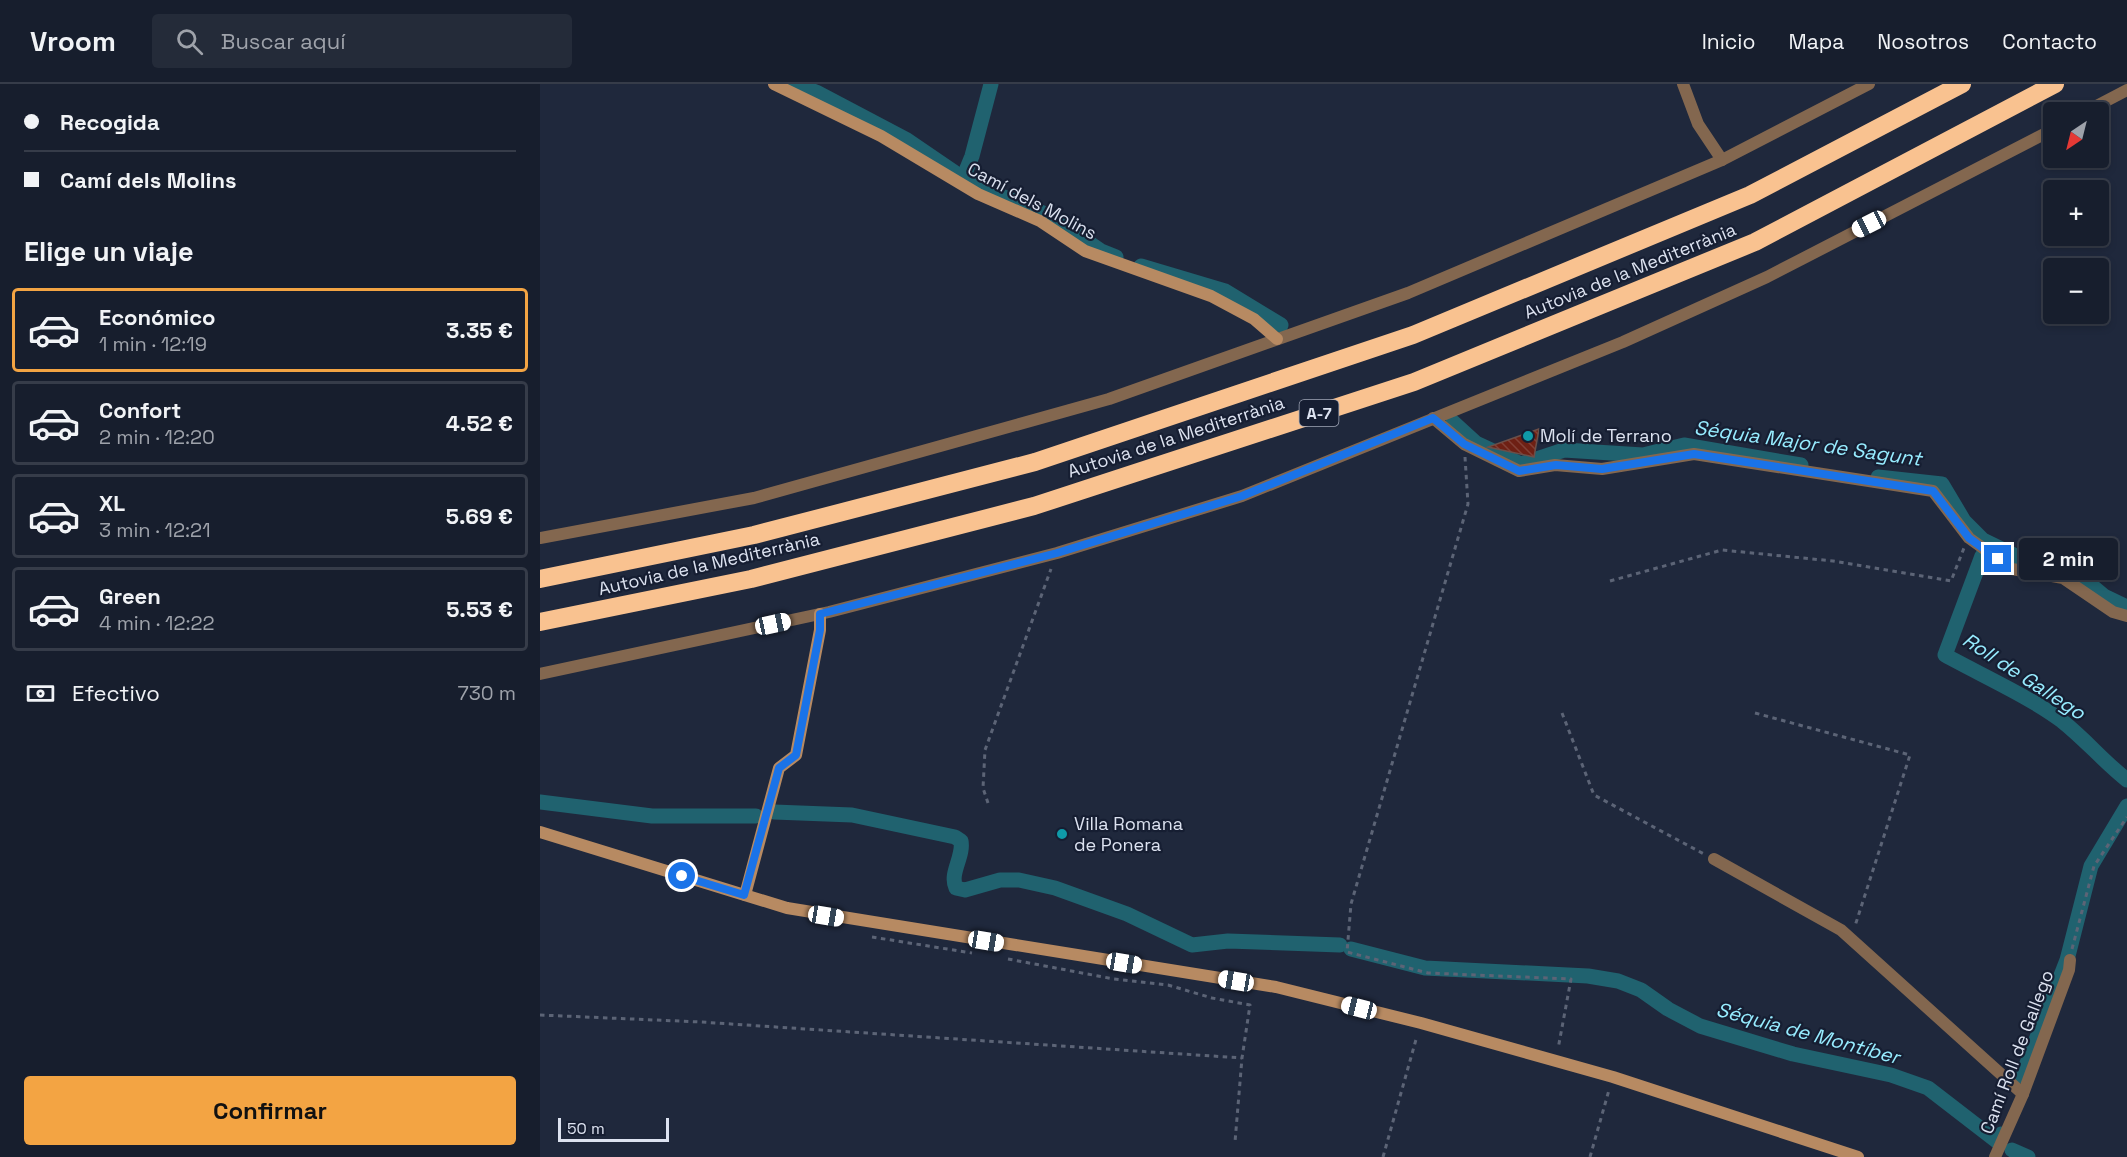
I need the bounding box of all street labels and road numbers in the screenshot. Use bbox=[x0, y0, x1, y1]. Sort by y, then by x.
street label: Camí dels Molins bbox=[964, 157, 1101, 244]
street label: Autovia de la Mediterrània bbox=[1520, 217, 1739, 324]
street label: Autovia de la Mediterrània bbox=[1065, 391, 1287, 482]
road number: A-7 bbox=[1300, 400, 1338, 426]
street label: Autovia de la Mediterrània bbox=[596, 527, 822, 600]
street label: Camí Roll de Gallego bbox=[1975, 967, 2058, 1137]

